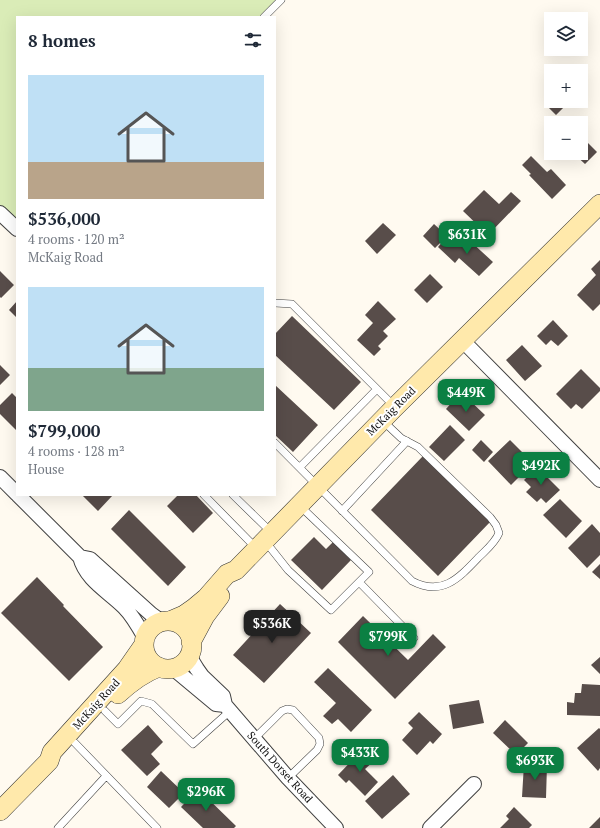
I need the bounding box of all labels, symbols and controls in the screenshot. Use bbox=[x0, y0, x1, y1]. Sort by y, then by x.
map controls bbox=[544, 12, 588, 160]
button: layers bbox=[544, 12, 588, 56]
text: 8 homes bbox=[28, 29, 96, 52]
icon: filters bbox=[242, 29, 264, 51]
button: + bbox=[544, 64, 588, 108]
icon: home bbox=[110, 101, 182, 173]
button: − bbox=[544, 116, 588, 160]
text: $536,000 bbox=[28, 207, 100, 230]
pin: $631K bbox=[439, 221, 495, 255]
text: $631K bbox=[448, 225, 486, 243]
text: 4 rooms · 120 m² bbox=[28, 230, 125, 248]
text: McKaig Road bbox=[28, 248, 103, 266]
icon: home bbox=[110, 313, 182, 385]
pin: $449K bbox=[438, 379, 494, 413]
text: $449K bbox=[447, 383, 485, 401]
street label: McKaig Road bbox=[364, 384, 418, 438]
text: $799,000 bbox=[28, 419, 100, 442]
text: 4 rooms · 128 m² bbox=[28, 442, 125, 460]
pin: $492K bbox=[513, 452, 569, 486]
text: $492K bbox=[522, 456, 560, 474]
text: House bbox=[28, 460, 64, 478]
pin: $536K bbox=[244, 610, 300, 644]
text: $536K bbox=[253, 614, 291, 632]
pin: $799K bbox=[360, 623, 416, 657]
text: $799K bbox=[369, 627, 407, 645]
street label: McKaig Road bbox=[70, 676, 122, 732]
street label: South Dorset Road bbox=[244, 728, 316, 806]
pin: $433K bbox=[332, 739, 388, 773]
text: $433K bbox=[341, 743, 379, 761]
pin: $693K bbox=[507, 747, 563, 781]
text: $693K bbox=[516, 751, 554, 769]
pin: $296K bbox=[178, 778, 234, 812]
text: $296K bbox=[187, 782, 225, 800]

